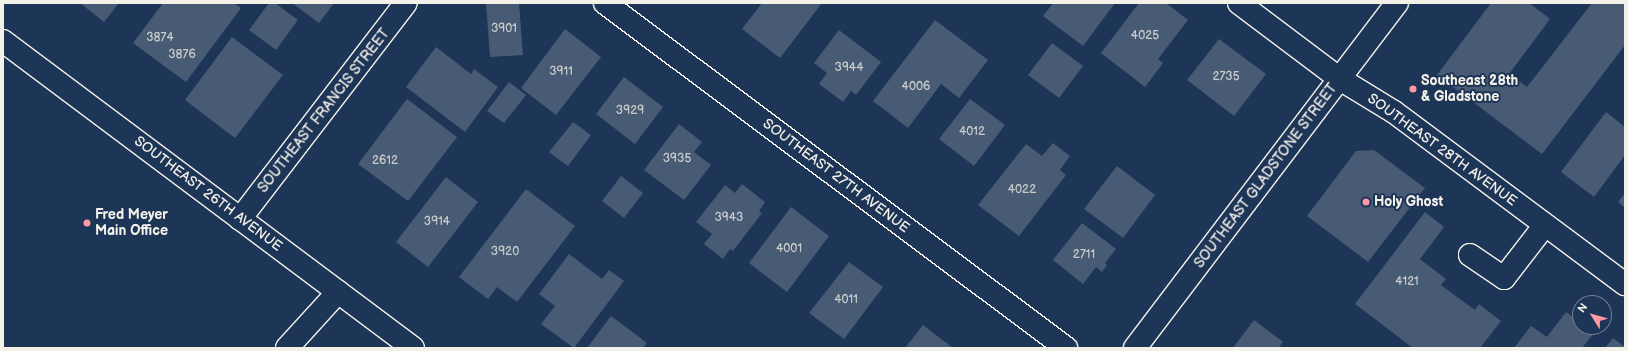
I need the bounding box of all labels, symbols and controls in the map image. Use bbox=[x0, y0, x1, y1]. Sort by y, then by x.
house number: 3901 bbox=[491, 22, 517, 36]
street label: SOUTHEAST FRANCIS STREET bbox=[255, 26, 393, 196]
house number: 4025 bbox=[1131, 29, 1159, 43]
house number: 3874 bbox=[146, 31, 174, 45]
house number: 3876 bbox=[168, 48, 196, 62]
house number: 3944 bbox=[835, 61, 863, 75]
house number: 3911 bbox=[549, 65, 573, 79]
house number: 2735 bbox=[1212, 70, 1240, 84]
place label: Southeast 28th & Gladstone bbox=[1421, 73, 1518, 106]
house number: 4006 bbox=[902, 80, 930, 94]
street label: SOUTHEAST GLADSTONE STREET bbox=[1191, 80, 1341, 272]
marker: Southeast 28th & Gladstone bbox=[1408, 84, 1418, 94]
street label: SOUTHEAST 28TH AVENUE bbox=[1364, 90, 1520, 210]
house number: 3929 bbox=[616, 104, 644, 118]
street label: SOUTHEAST 27TH AVENUE bbox=[759, 115, 913, 237]
house number: 4012 bbox=[959, 125, 985, 139]
street label: SOUTHEAST 26TH AVENUE bbox=[131, 133, 285, 255]
house number: 3935 bbox=[663, 152, 691, 166]
house number: 2612 bbox=[372, 154, 398, 168]
house number: 4022 bbox=[1008, 183, 1036, 197]
place label: Holy Ghost bbox=[1374, 194, 1444, 210]
marker: Holy Ghost bbox=[1361, 197, 1371, 207]
place label: Fred Meyer Main Office bbox=[95, 207, 168, 240]
house number: 3943 bbox=[714, 211, 744, 225]
house number: 3914 bbox=[424, 215, 450, 229]
marker: Fred Meyer Main Office bbox=[82, 218, 92, 228]
house number: 4001 bbox=[776, 242, 802, 256]
house number: 3920 bbox=[491, 245, 519, 259]
house number: 2711 bbox=[1073, 248, 1095, 262]
house number: 4121 bbox=[1395, 275, 1419, 289]
house number: 4011 bbox=[834, 293, 858, 307]
north arrow bbox=[1572, 295, 1612, 335]
text: N bbox=[1575, 301, 1590, 315]

